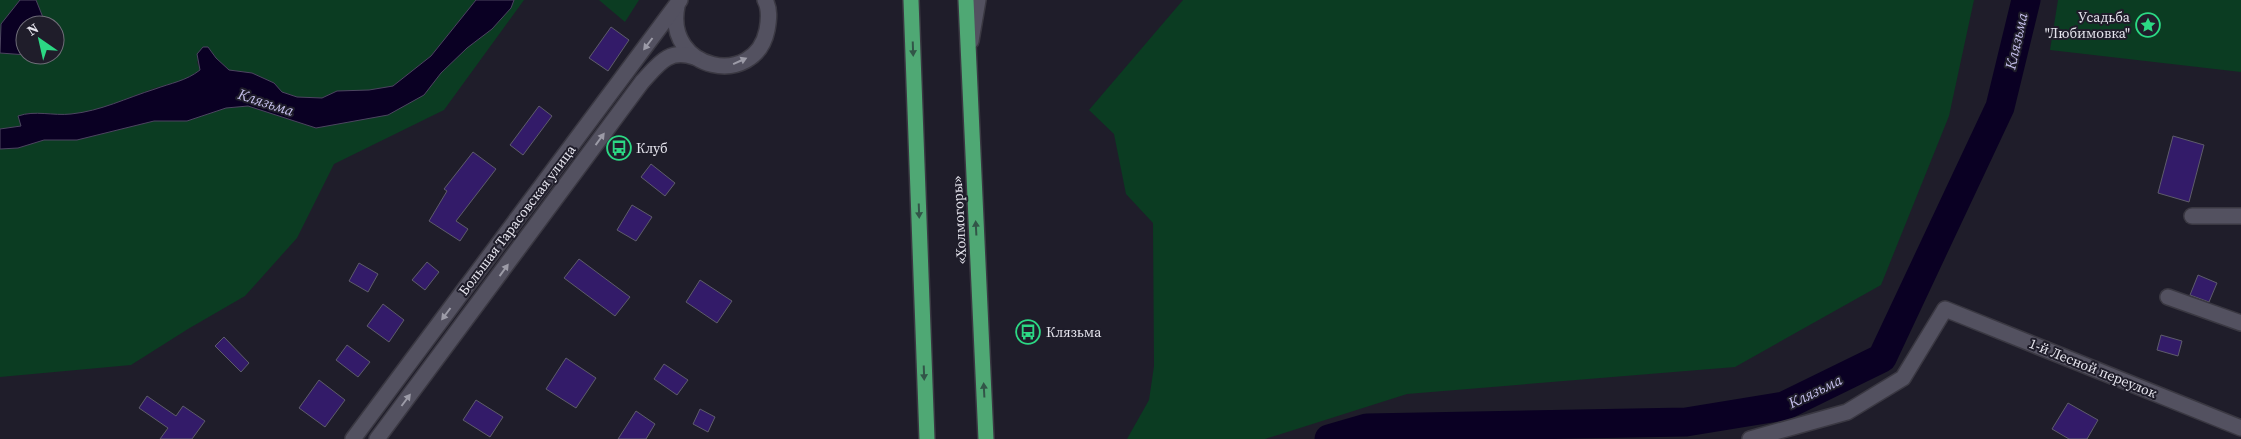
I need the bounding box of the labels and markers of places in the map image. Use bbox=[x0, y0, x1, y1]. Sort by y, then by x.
place label: Усадьба "Любимовка" bbox=[2045, 7, 2131, 43]
place icon: Усадьба "Любимовка" bbox=[2135, 12, 2161, 38]
bus stop icon: Клуб bbox=[606, 135, 632, 161]
place label: Клуб bbox=[636, 138, 668, 158]
bus stop icon: Клязьма bbox=[1015, 319, 1041, 345]
place label: Клязьма bbox=[1046, 322, 1102, 342]

